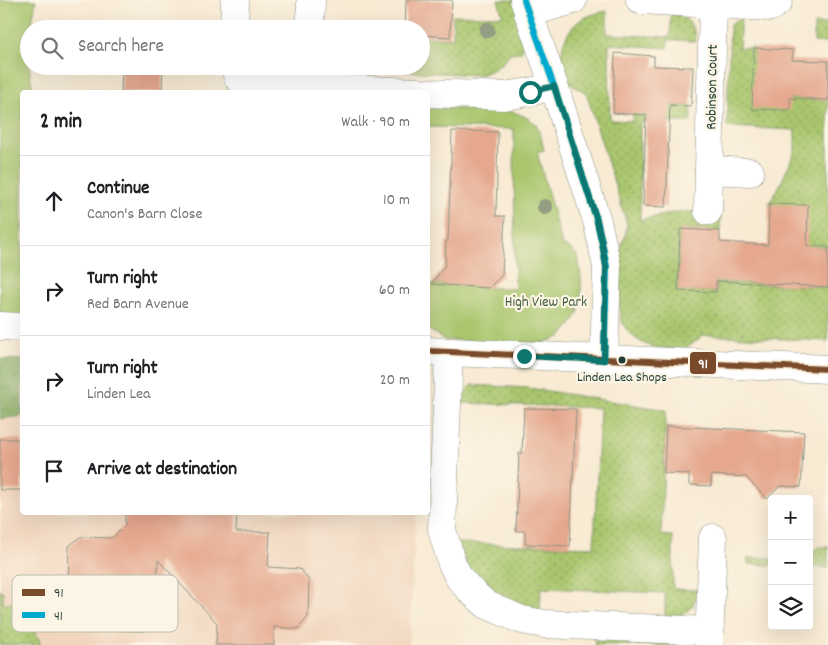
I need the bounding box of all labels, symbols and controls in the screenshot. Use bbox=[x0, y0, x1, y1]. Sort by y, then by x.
search box bbox=[20, 20, 430, 75]
icon: search bbox=[38, 34, 66, 62]
text: Search here bbox=[78, 34, 164, 61]
street label: Robinson Court bbox=[701, 44, 725, 130]
route start bbox=[519, 81, 542, 104]
text: 2 min bbox=[40, 108, 82, 138]
text: Walk · 90 m bbox=[341, 111, 410, 134]
text: Continue bbox=[87, 176, 149, 203]
icon: ahead bbox=[40, 187, 68, 215]
text: 10 m bbox=[383, 189, 410, 212]
text: Canon's Barn Close bbox=[87, 203, 203, 226]
text: Turn right bbox=[87, 266, 158, 293]
icon: right bbox=[40, 277, 68, 305]
text: 60 m bbox=[379, 279, 410, 302]
park label: High View Park bbox=[505, 292, 587, 314]
text: Red Barn Avenue bbox=[87, 293, 189, 316]
route end bbox=[513, 345, 536, 368]
line badge: 91 bbox=[689, 351, 717, 375]
marker: Linden Lea Shops bbox=[617, 355, 627, 365]
text: 91 bbox=[698, 355, 708, 375]
text: Turn right bbox=[87, 356, 158, 383]
icon: right bbox=[40, 367, 68, 395]
place label: Linden Lea Shops bbox=[577, 368, 667, 388]
text: 20 m bbox=[380, 369, 410, 392]
text: Linden Lea bbox=[87, 383, 151, 406]
icon: arrive bbox=[40, 457, 68, 485]
text: Arrive at destination bbox=[87, 457, 237, 484]
map controls bbox=[768, 495, 813, 630]
button: + bbox=[768, 495, 813, 540]
button: − bbox=[768, 540, 813, 585]
legend bbox=[12, 575, 178, 632]
text: 91 bbox=[54, 584, 63, 604]
button: layers bbox=[768, 585, 813, 630]
text: 41 bbox=[54, 607, 63, 627]

